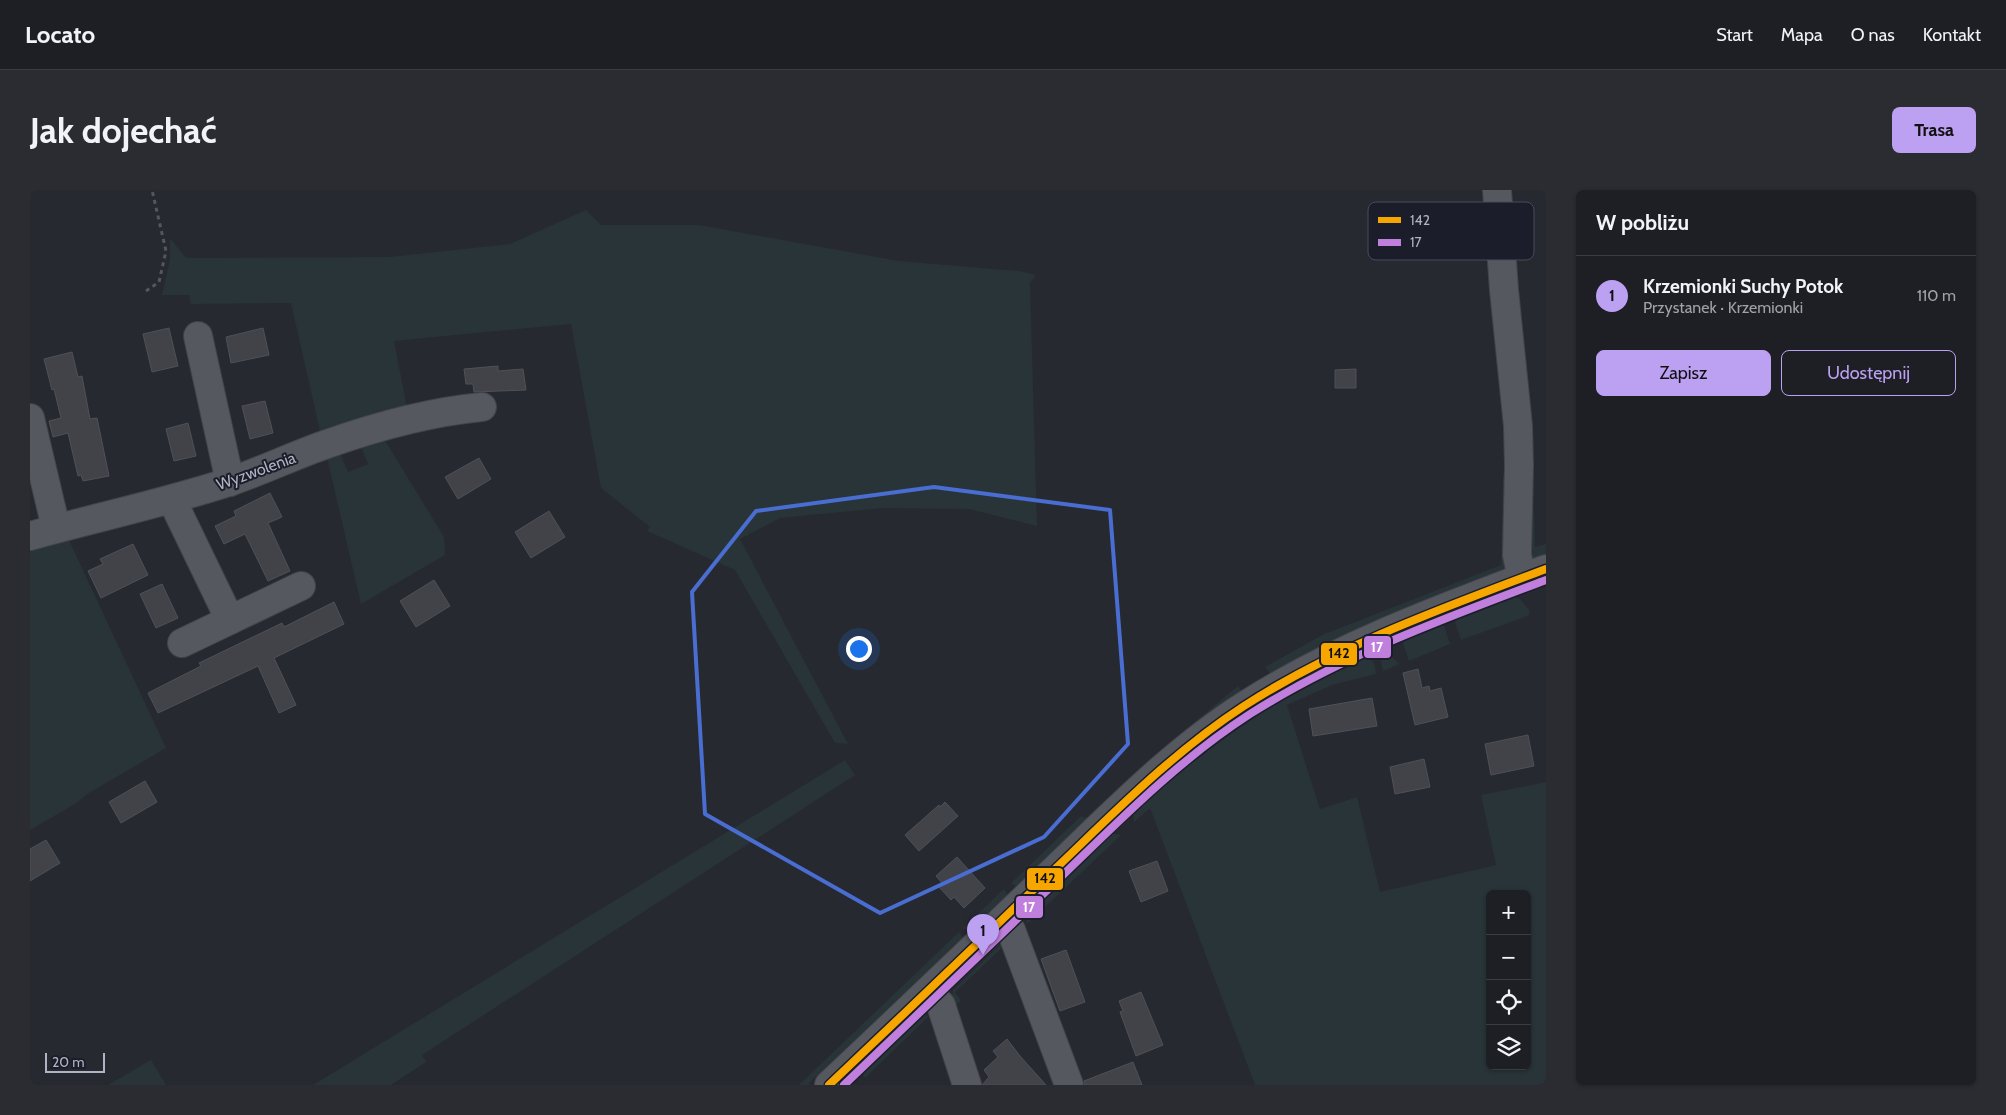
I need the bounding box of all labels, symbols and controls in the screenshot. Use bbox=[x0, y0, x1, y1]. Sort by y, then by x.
text: Locato bbox=[25, 20, 95, 49]
text: Start bbox=[1716, 24, 1753, 46]
text: Mapa bbox=[1781, 24, 1823, 46]
text: O nas bbox=[1851, 24, 1895, 46]
text: Kontakt bbox=[1923, 24, 1981, 46]
button: Trasa bbox=[1892, 107, 1976, 153]
text: Jak dojechać bbox=[30, 109, 217, 152]
legend bbox=[1368, 202, 1534, 260]
text: W pobliżu bbox=[1596, 210, 1689, 235]
text: 142 bbox=[1410, 211, 1430, 229]
text: 17 bbox=[1410, 233, 1422, 251]
text: Krzemionki Suchy Potok bbox=[1643, 275, 1843, 298]
text: 1 bbox=[1609, 286, 1615, 305]
text: 110 m bbox=[1917, 286, 1956, 305]
text: Przystanek · Krzemionki bbox=[1643, 298, 1803, 317]
button: Zapisz bbox=[1596, 350, 1771, 396]
button: Udostępnij bbox=[1781, 350, 1956, 396]
street label: Wyzwolenia bbox=[214, 448, 298, 494]
line badge: 17 bbox=[1363, 635, 1392, 659]
your location bbox=[846, 636, 872, 662]
text: 17 bbox=[1371, 638, 1384, 656]
line badge: 142 bbox=[1320, 642, 1358, 666]
text: 142 bbox=[1328, 644, 1350, 662]
line badge: 142 bbox=[1026, 867, 1064, 891]
text: 142 bbox=[1034, 869, 1056, 887]
map controls bbox=[1486, 890, 1531, 1070]
button: + bbox=[1486, 890, 1531, 935]
line badge: 17 bbox=[1015, 895, 1044, 919]
text: 17 bbox=[1023, 898, 1036, 916]
pin: 1 bbox=[967, 914, 999, 955]
button: − bbox=[1486, 935, 1531, 980]
button: locate bbox=[1486, 980, 1531, 1025]
button: layers bbox=[1486, 1025, 1531, 1070]
scale bar bbox=[45, 1050, 105, 1073]
text: 20 m bbox=[52, 1053, 85, 1071]

